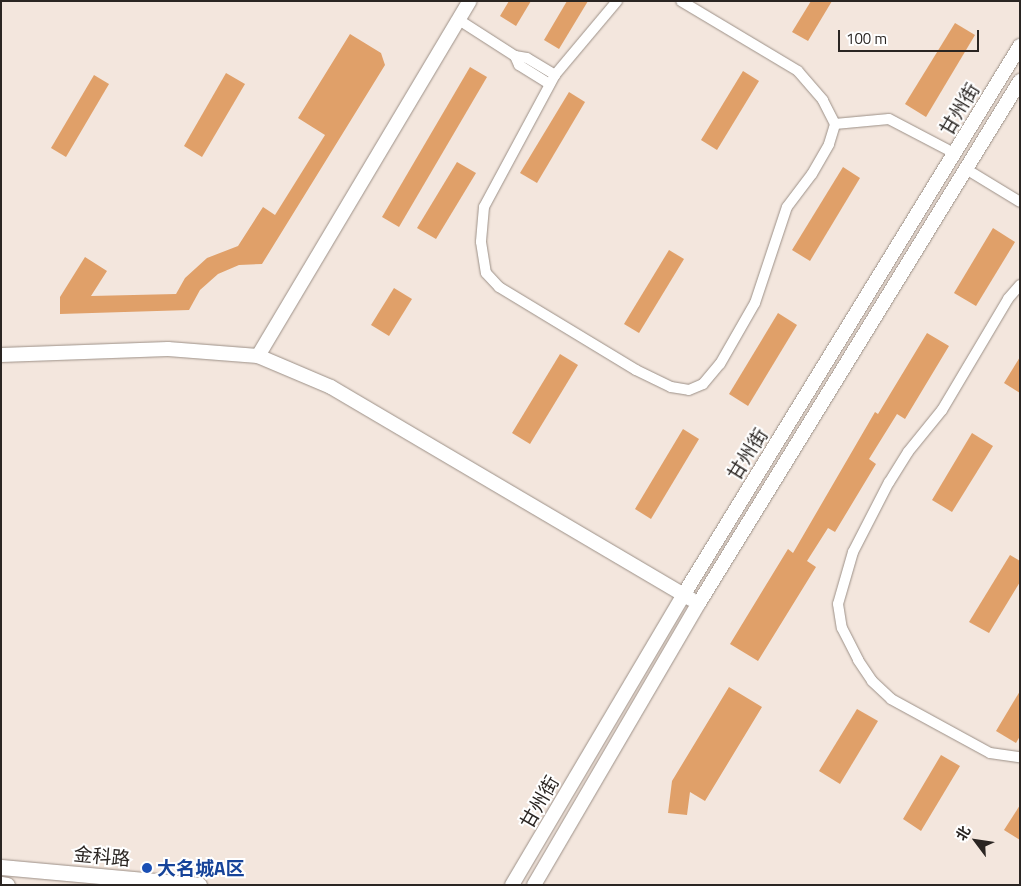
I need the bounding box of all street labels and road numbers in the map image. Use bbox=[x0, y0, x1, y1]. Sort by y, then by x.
street label: 甘州街 bbox=[935, 79, 983, 139]
street label: 甘州街 bbox=[722, 424, 772, 484]
street label: 甘州街 bbox=[515, 772, 563, 832]
street label: 金科路 bbox=[73, 842, 131, 870]

